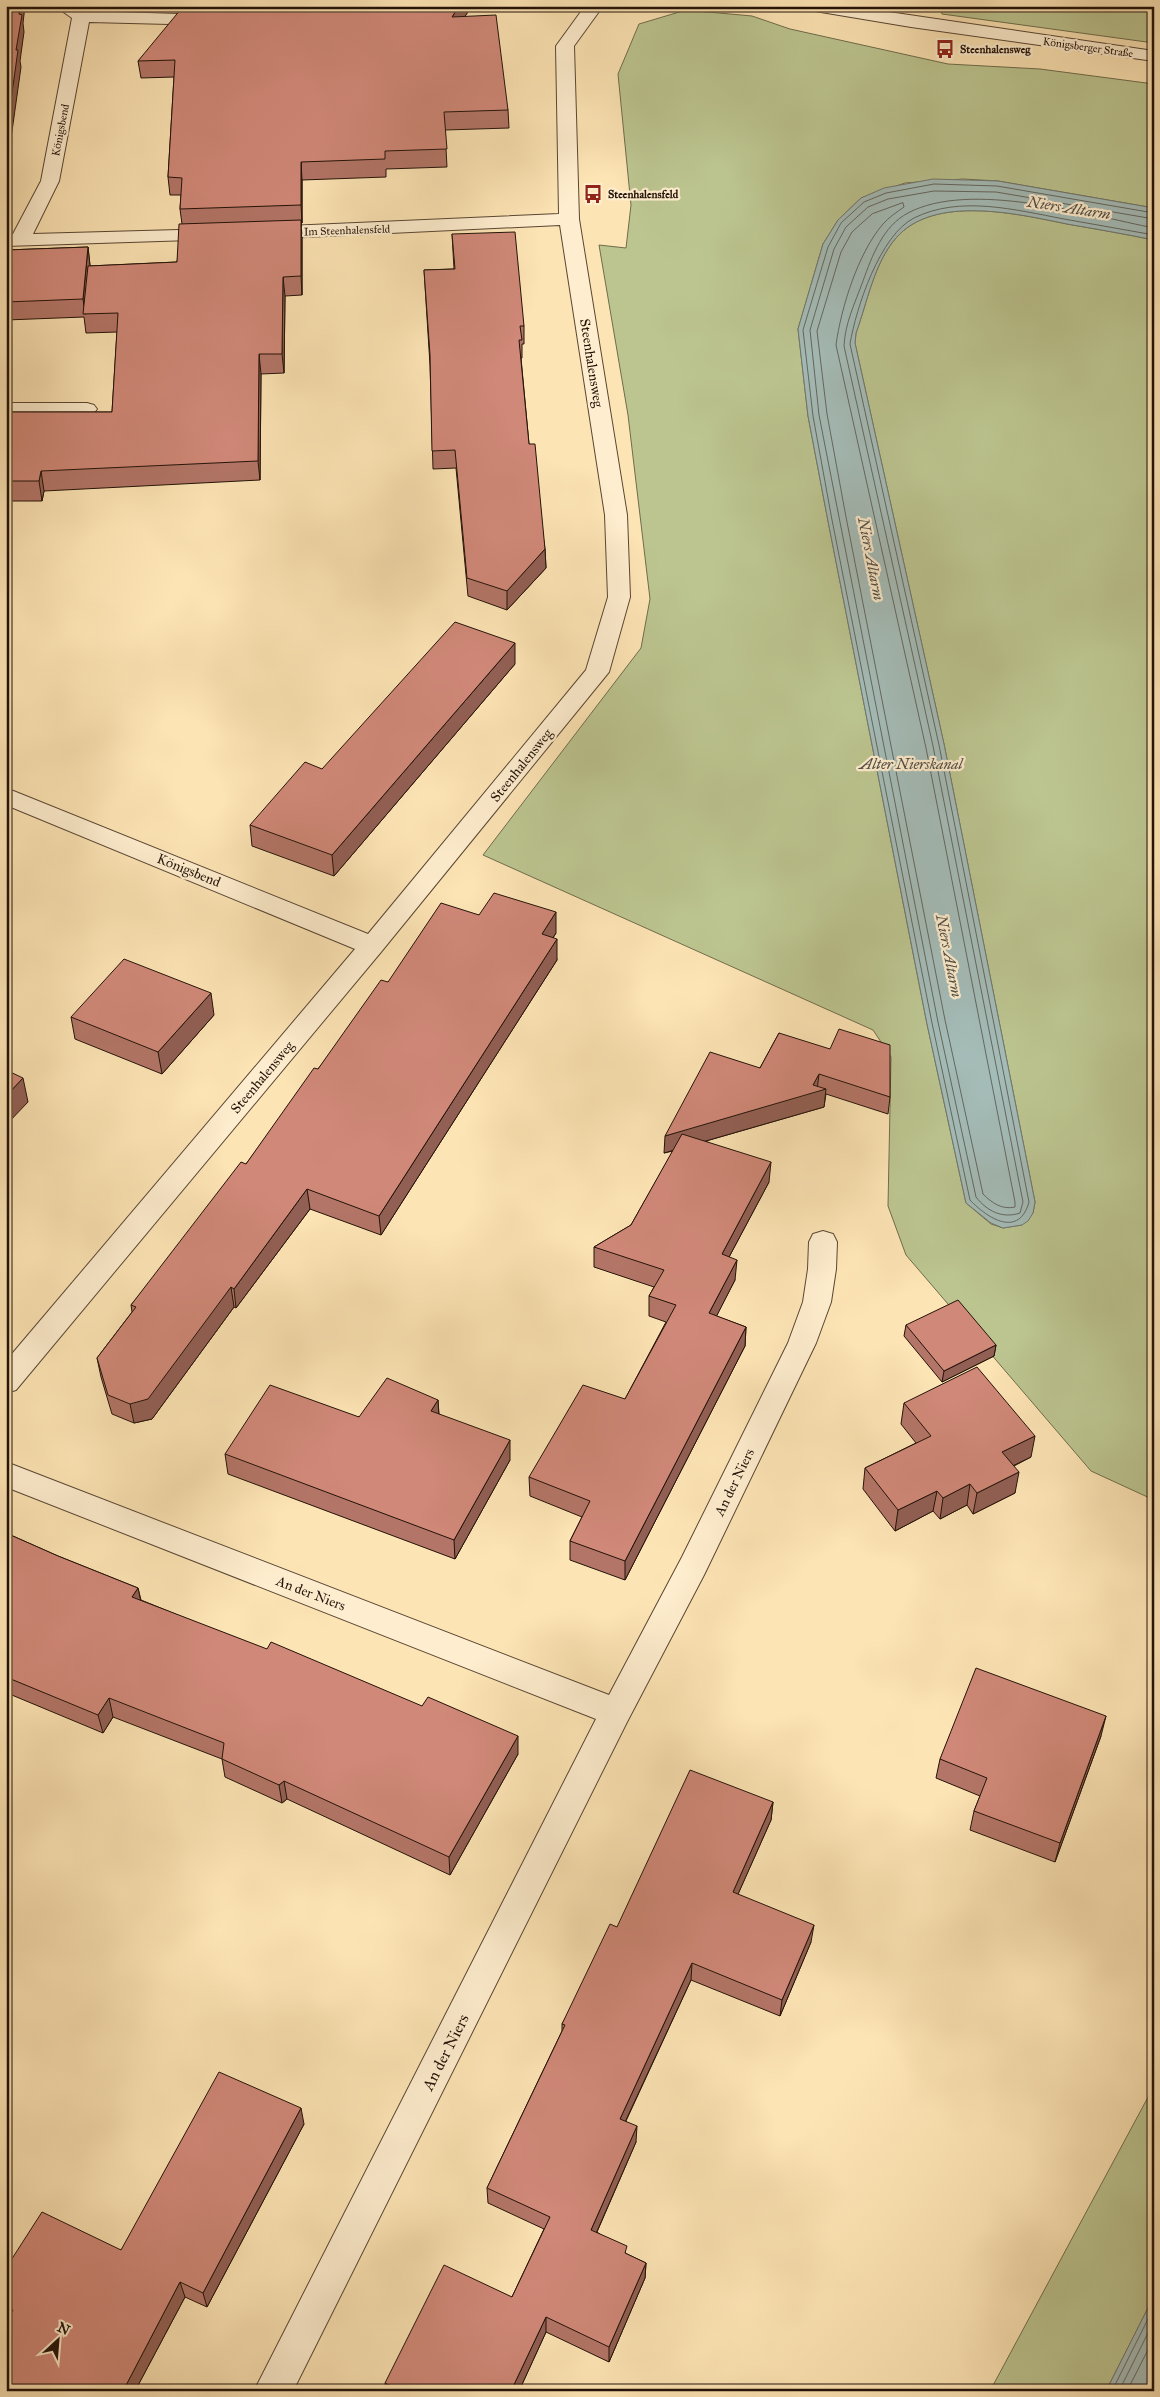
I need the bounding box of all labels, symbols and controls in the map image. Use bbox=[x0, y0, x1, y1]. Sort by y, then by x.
street label: Königsberger Straße bbox=[1042, 35, 1134, 60]
bus stop icon: Steenhalensweg bbox=[934, 38, 956, 60]
place label: Steenhalensweg bbox=[960, 43, 1031, 56]
street label: Königsbend bbox=[49, 102, 72, 157]
bus stop icon: Steenhalensfeld bbox=[582, 183, 604, 205]
place label: Steenhalensfeld bbox=[608, 188, 679, 201]
water label: Niers Altarm bbox=[1025, 192, 1112, 223]
street label: Im Steenhalensfeld bbox=[304, 222, 391, 239]
street label: Steenhalensweg bbox=[576, 318, 607, 409]
water label: Niers Altarm bbox=[854, 515, 888, 602]
street label: Steenhalensweg bbox=[487, 725, 556, 805]
water label: Alter Nierskanal bbox=[858, 755, 964, 773]
street label: Königsbend bbox=[154, 850, 223, 891]
water label: Niers Altarm bbox=[932, 912, 966, 999]
street label: Steenhalensweg bbox=[227, 1037, 298, 1117]
street label: An der Niers bbox=[710, 1446, 758, 1520]
street label: An der Niers bbox=[273, 1572, 348, 1614]
street label: An der Niers bbox=[418, 2011, 473, 2095]
north arrow bbox=[32, 2314, 82, 2364]
text: N bbox=[54, 2319, 73, 2339]

